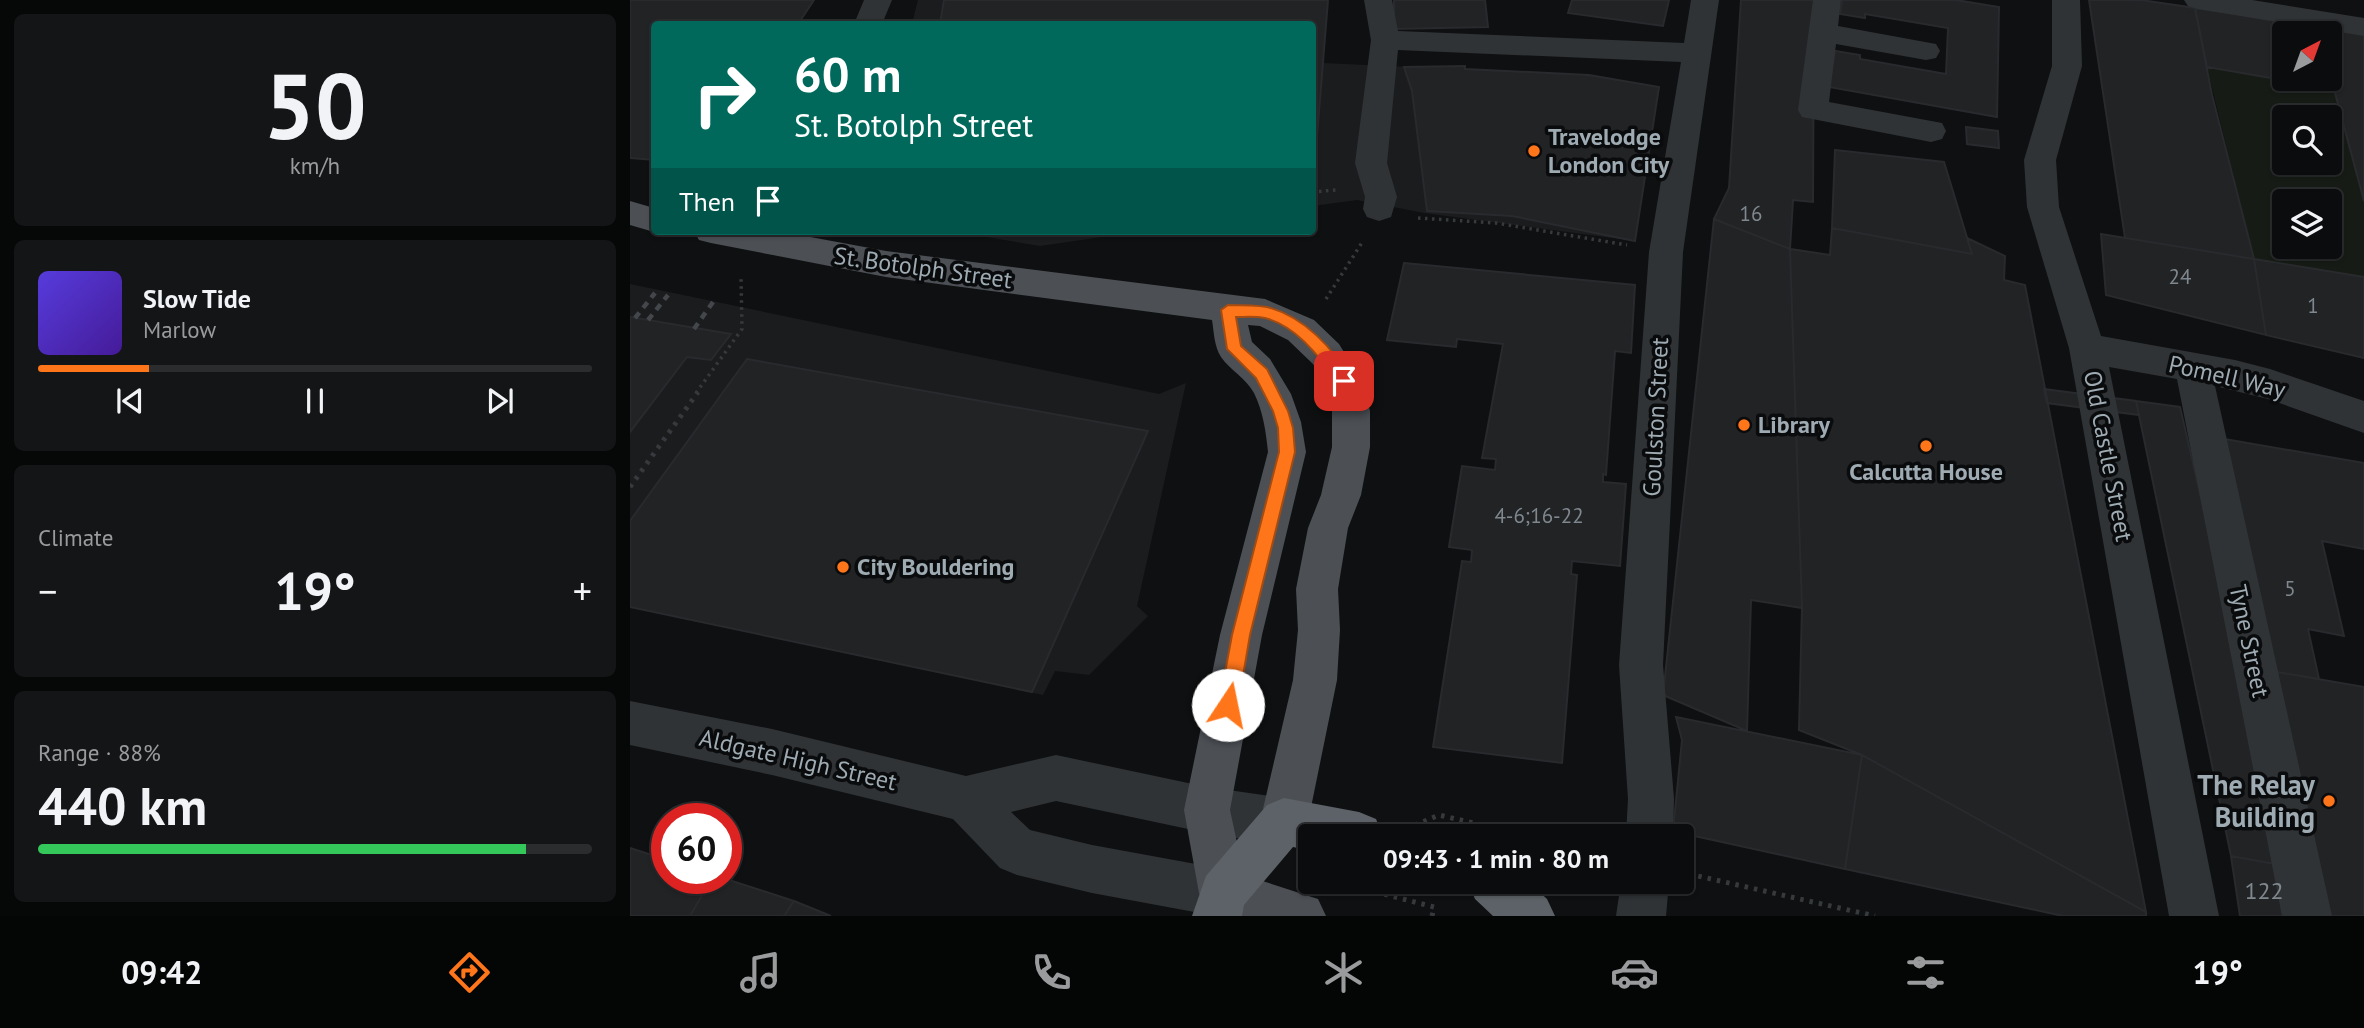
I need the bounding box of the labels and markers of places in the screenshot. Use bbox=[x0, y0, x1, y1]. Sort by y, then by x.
place label: Travelodge London City bbox=[1548, 121, 1670, 180]
marker: Travelodge London City bbox=[1526, 143, 1542, 159]
pin bbox=[1314, 351, 1374, 411]
place label: Library bbox=[1758, 409, 1830, 440]
marker: Library bbox=[1736, 417, 1752, 433]
marker: Calcutta House bbox=[1918, 438, 1934, 454]
place label: Calcutta House bbox=[1849, 456, 2003, 487]
place label: City Bouldering bbox=[857, 551, 1014, 582]
marker: City Bouldering bbox=[835, 559, 851, 575]
place label: The Relay Building bbox=[2197, 766, 2316, 835]
marker: The Relay Building bbox=[2321, 793, 2337, 809]

